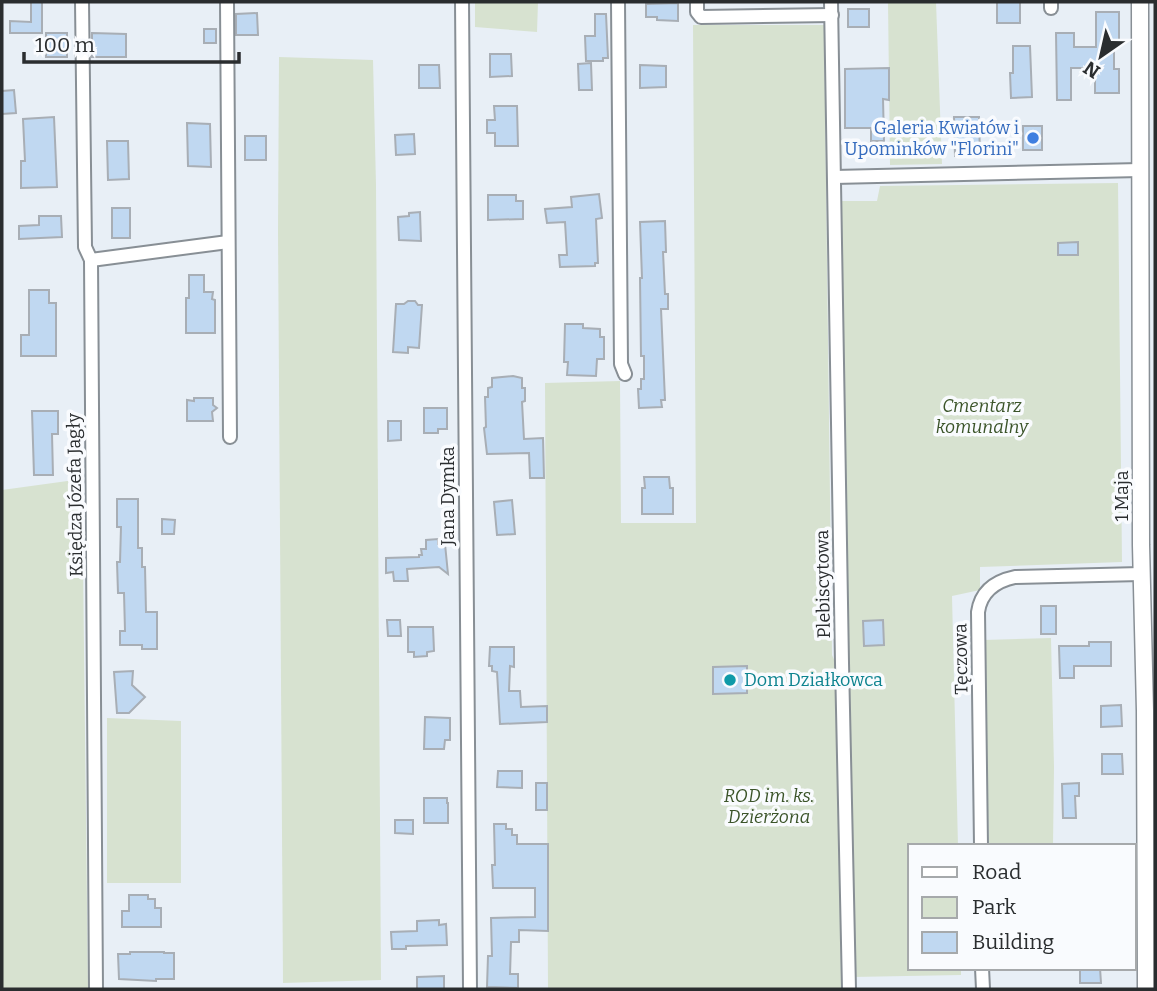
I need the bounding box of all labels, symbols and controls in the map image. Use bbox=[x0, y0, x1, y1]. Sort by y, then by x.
scale bar bbox=[24, 21, 240, 65]
north arrow bbox=[1066, 21, 1136, 91]
text: 100 m bbox=[35, 32, 95, 58]
text: N bbox=[1079, 56, 1104, 83]
place label: Galeria Kwiatów i Upominków "Florini" bbox=[844, 117, 1019, 160]
marker: Galeria Kwiatów i Upominków "Florini" bbox=[1025, 130, 1041, 146]
park label: Cmentarz komunalny bbox=[936, 395, 1029, 438]
street label: Księdza Józefa Jagły bbox=[63, 412, 87, 577]
street label: Jana Dymka bbox=[437, 446, 459, 547]
street label: 1 Maja bbox=[1111, 470, 1133, 522]
street label: Plebiscytowa bbox=[811, 529, 835, 639]
street label: Tęczowa bbox=[949, 623, 973, 695]
place label: Dom Działkowca bbox=[744, 669, 883, 691]
marker: Dom Działkowca bbox=[722, 672, 738, 688]
park label: ROD im. ks. Dzierżona bbox=[724, 785, 814, 828]
legend bbox=[908, 844, 1136, 970]
text: Road bbox=[972, 859, 1021, 885]
text: Park bbox=[972, 894, 1016, 920]
text: Building bbox=[972, 929, 1055, 955]

